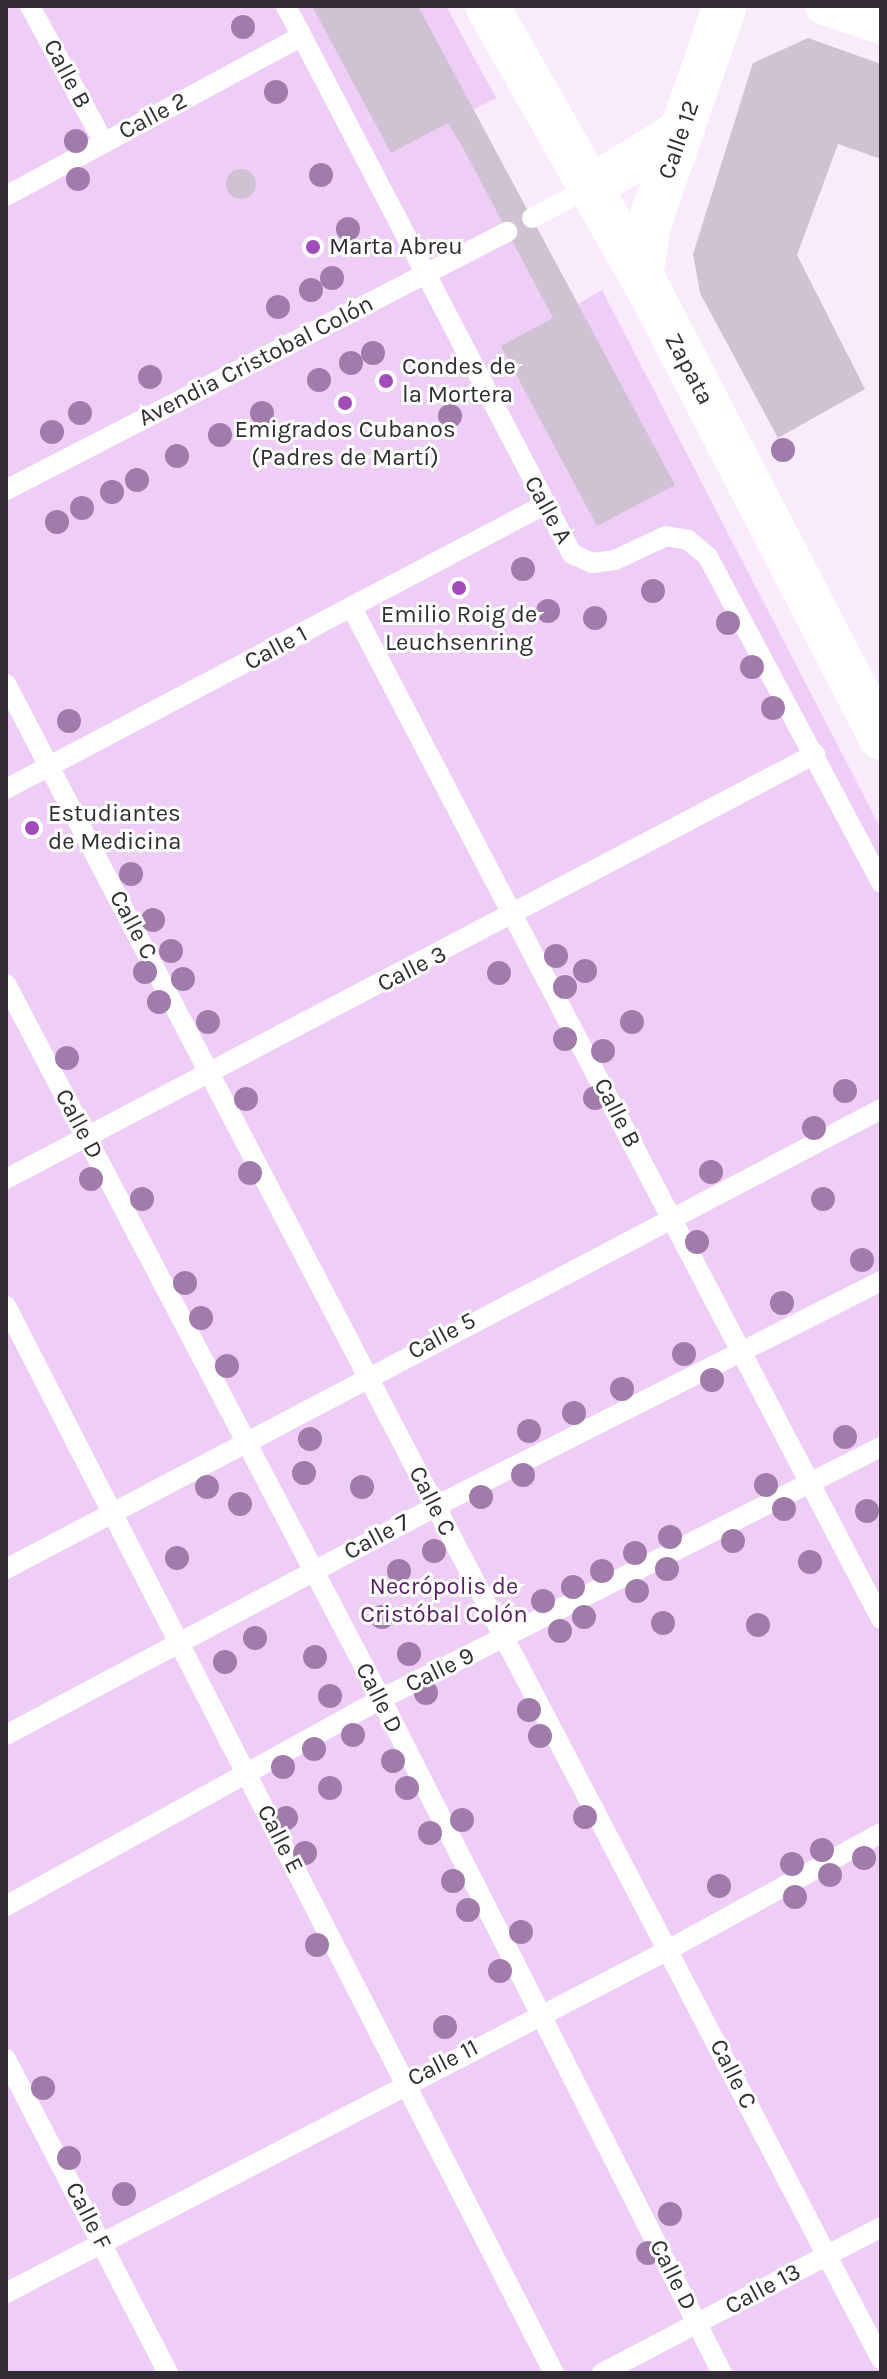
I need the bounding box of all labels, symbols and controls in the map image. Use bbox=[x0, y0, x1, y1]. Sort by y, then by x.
street label: Calle B bbox=[37, 34, 97, 114]
street label: Calle 2 bbox=[114, 86, 192, 146]
street label: Calle 12 bbox=[652, 97, 706, 183]
place label: Marta Abreu bbox=[329, 233, 463, 261]
marker: Marta Abreu bbox=[304, 238, 322, 256]
street label: Avendia Cristobal Colón bbox=[134, 289, 378, 433]
street label: Zapata bbox=[658, 328, 720, 410]
place label: Condes de la Mortera bbox=[402, 353, 516, 409]
marker: Condes de la Mortera bbox=[377, 372, 395, 390]
marker: Emigrados Cubanos (Padres de Martí) bbox=[336, 394, 354, 412]
place label: Emigrados Cubanos (Padres de Martí) bbox=[234, 416, 456, 472]
street label: Calle A bbox=[518, 471, 578, 549]
marker: Emilio Roig de Leuchsenring bbox=[450, 579, 468, 597]
place label: Emilio Roig de Leuchsenring bbox=[381, 601, 537, 657]
street label: Calle 1 bbox=[240, 619, 312, 677]
place label: Estudiantes de Medicina bbox=[48, 800, 181, 856]
marker: Estudiantes de Medicina bbox=[23, 819, 41, 837]
street label: Calle C bbox=[103, 886, 163, 964]
street label: Calle 3 bbox=[373, 939, 451, 999]
street label: Calle B bbox=[587, 1073, 647, 1153]
street label: Calle D bbox=[49, 1084, 109, 1164]
street label: Calle 5 bbox=[403, 1306, 481, 1366]
street label: Calle C bbox=[402, 1461, 462, 1541]
street label: Calle 7 bbox=[339, 1508, 415, 1566]
park label: Necrópolis de Cristóbal Colón bbox=[360, 1573, 528, 1629]
street label: Calle 9 bbox=[401, 1641, 479, 1699]
street label: Calle D bbox=[349, 1658, 409, 1738]
street label: Calle E bbox=[251, 1800, 309, 1878]
street label: Calle 11 bbox=[403, 2033, 483, 2093]
street label: Calle C bbox=[703, 2034, 763, 2114]
street label: Calle F bbox=[59, 2177, 117, 2255]
street label: Calle D bbox=[643, 2235, 703, 2315]
street label: Calle 13 bbox=[720, 2257, 806, 2321]

